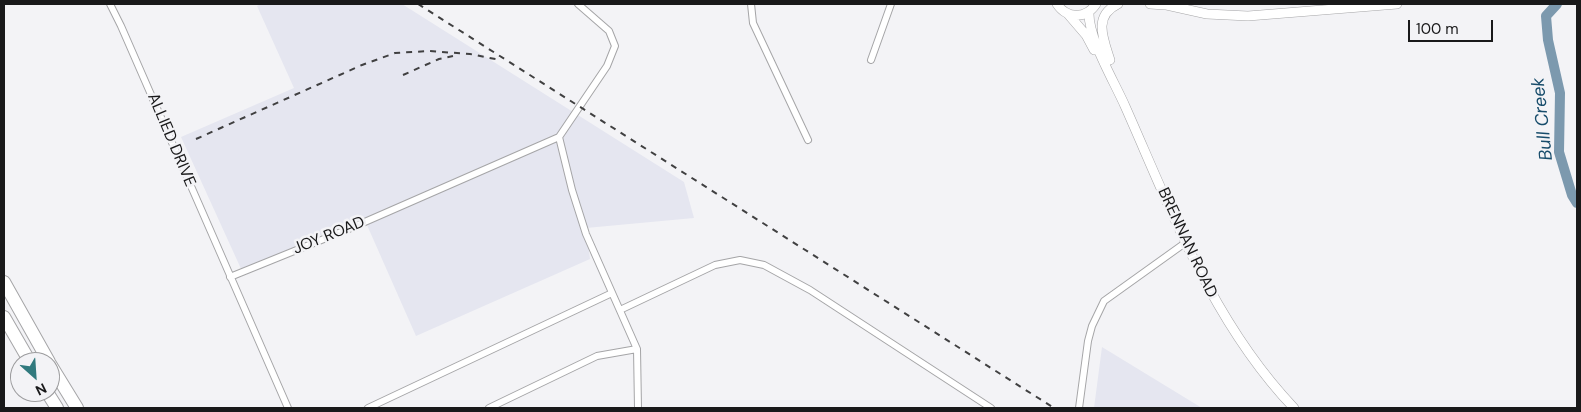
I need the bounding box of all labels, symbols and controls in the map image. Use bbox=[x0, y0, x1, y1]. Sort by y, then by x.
scale bar bbox=[1411, 10, 1496, 42]
text: 100 m bbox=[1416, 19, 1459, 39]
water label: Bull Creek bbox=[1528, 76, 1558, 162]
street label: ALLIED DRIVE bbox=[143, 90, 199, 190]
street label: BRENNAN ROAD bbox=[1153, 185, 1221, 301]
street label: JOY ROAD bbox=[290, 213, 368, 259]
north arrow bbox=[10, 352, 60, 402]
text: N bbox=[33, 379, 50, 400]

